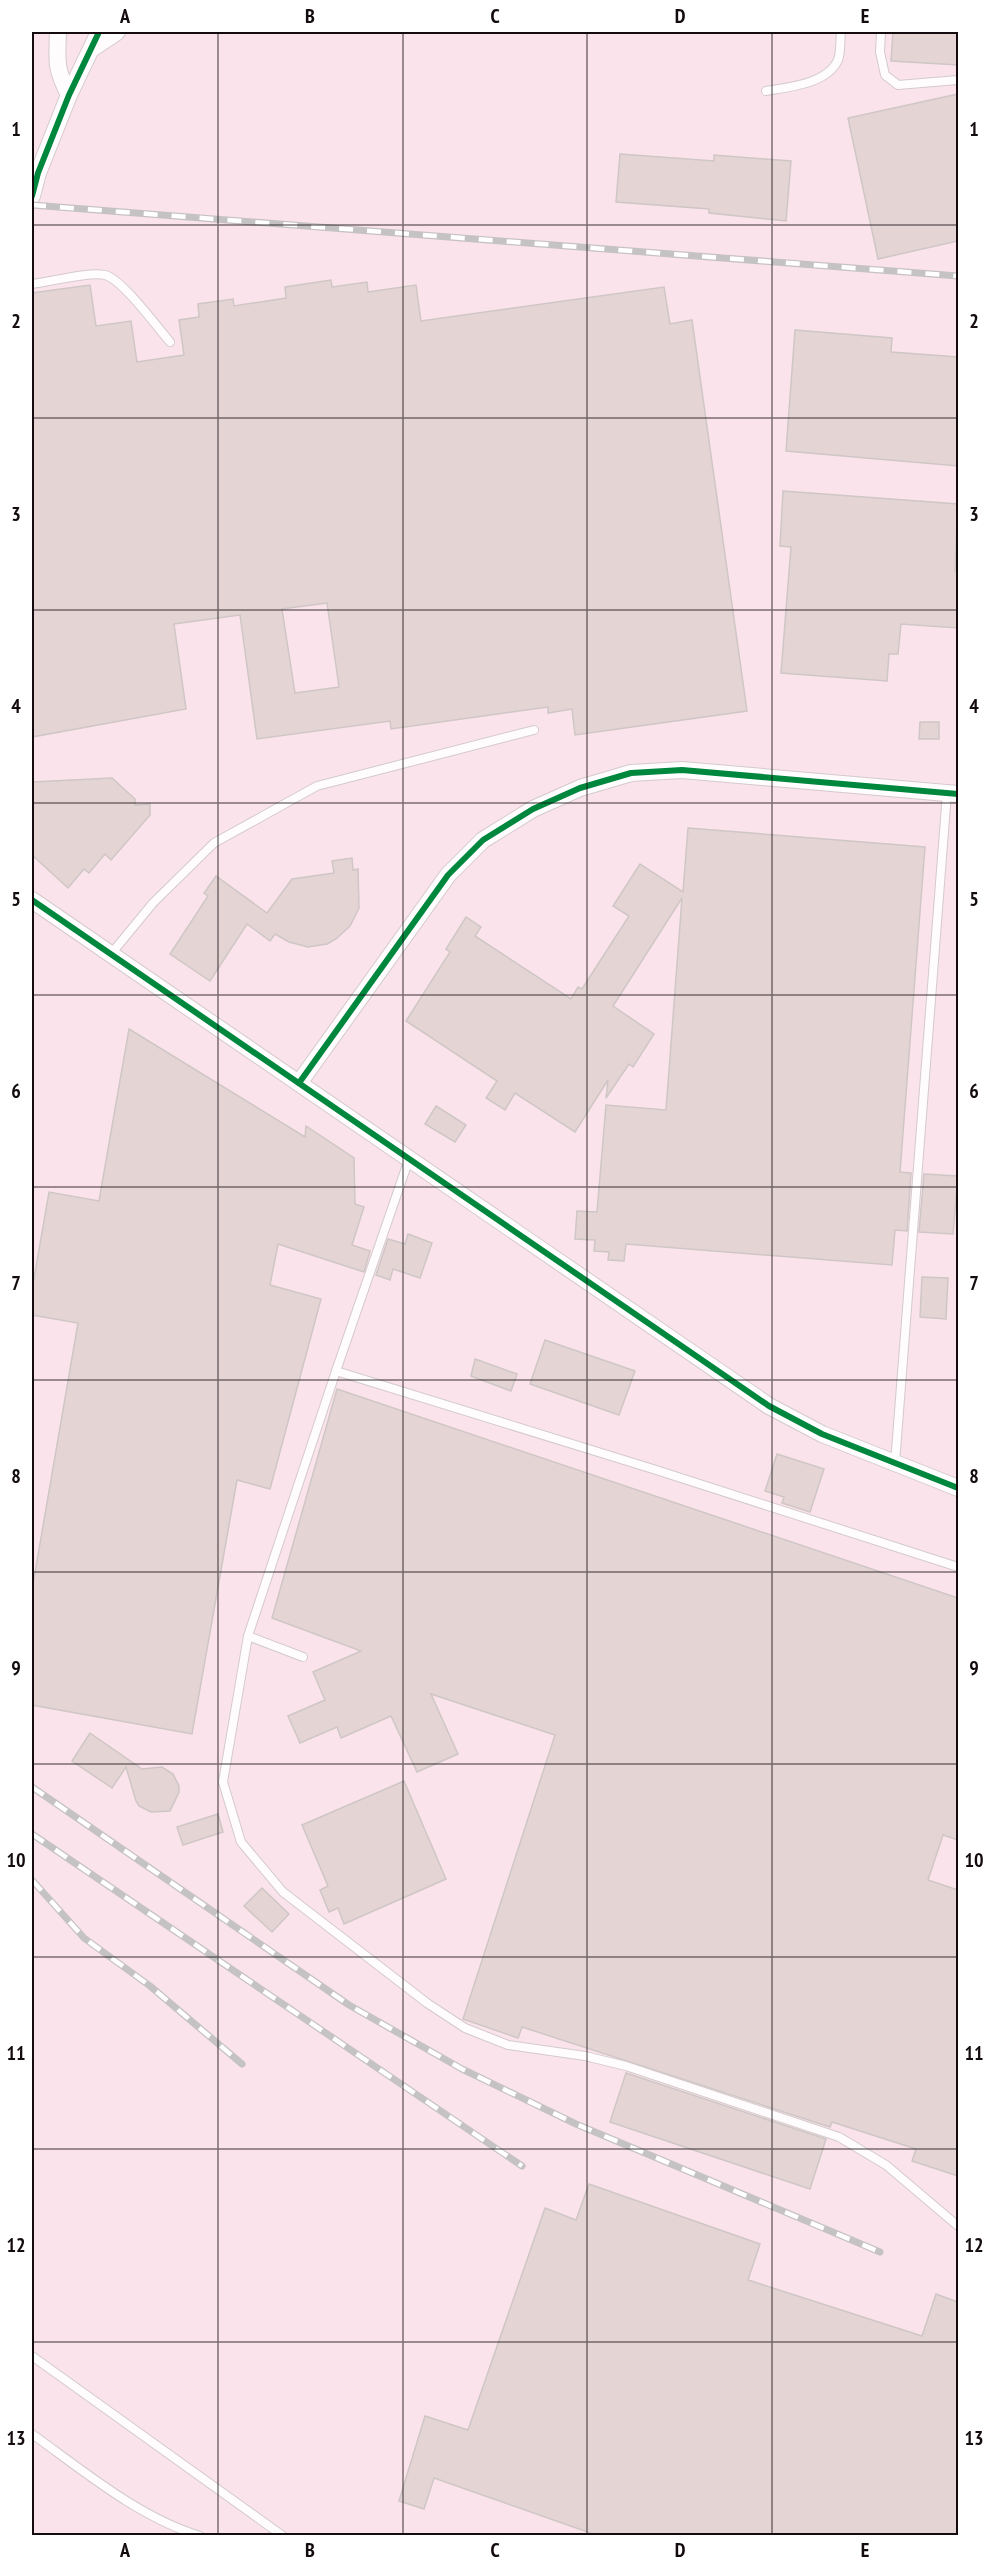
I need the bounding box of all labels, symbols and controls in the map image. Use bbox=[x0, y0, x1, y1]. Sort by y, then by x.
text: A bbox=[119, 3, 131, 29]
text: B bbox=[305, 3, 315, 29]
text: C bbox=[490, 3, 500, 29]
text: D bbox=[675, 3, 686, 29]
text: E bbox=[861, 3, 869, 29]
text: 1 bbox=[11, 116, 21, 142]
text: 1 bbox=[969, 116, 979, 142]
text: 2 bbox=[11, 308, 21, 334]
text: 2 bbox=[969, 308, 979, 334]
text: 3 bbox=[11, 501, 21, 527]
text: 3 bbox=[969, 501, 979, 527]
text: 4 bbox=[11, 693, 21, 719]
text: 4 bbox=[969, 693, 979, 719]
text: 5 bbox=[11, 886, 21, 912]
text: 5 bbox=[969, 886, 979, 912]
text: 6 bbox=[11, 1078, 21, 1104]
text: 6 bbox=[969, 1078, 979, 1104]
text: 7 bbox=[11, 1270, 21, 1296]
text: 7 bbox=[969, 1270, 979, 1296]
text: 8 bbox=[11, 1463, 21, 1489]
text: 8 bbox=[969, 1463, 979, 1489]
text: 9 bbox=[11, 1655, 21, 1681]
text: 9 bbox=[969, 1655, 979, 1681]
text: 10 bbox=[6, 1847, 26, 1873]
text: 10 bbox=[964, 1847, 984, 1873]
text: 11 bbox=[6, 2040, 26, 2066]
text: 11 bbox=[964, 2040, 984, 2066]
text: 12 bbox=[6, 2232, 26, 2258]
text: 12 bbox=[964, 2232, 984, 2258]
text: 13 bbox=[6, 2425, 26, 2451]
text: 13 bbox=[964, 2425, 984, 2451]
text: A bbox=[119, 2537, 131, 2563]
text: B bbox=[305, 2537, 315, 2563]
text: C bbox=[490, 2537, 500, 2563]
text: D bbox=[675, 2537, 686, 2563]
text: E bbox=[861, 2537, 869, 2563]

